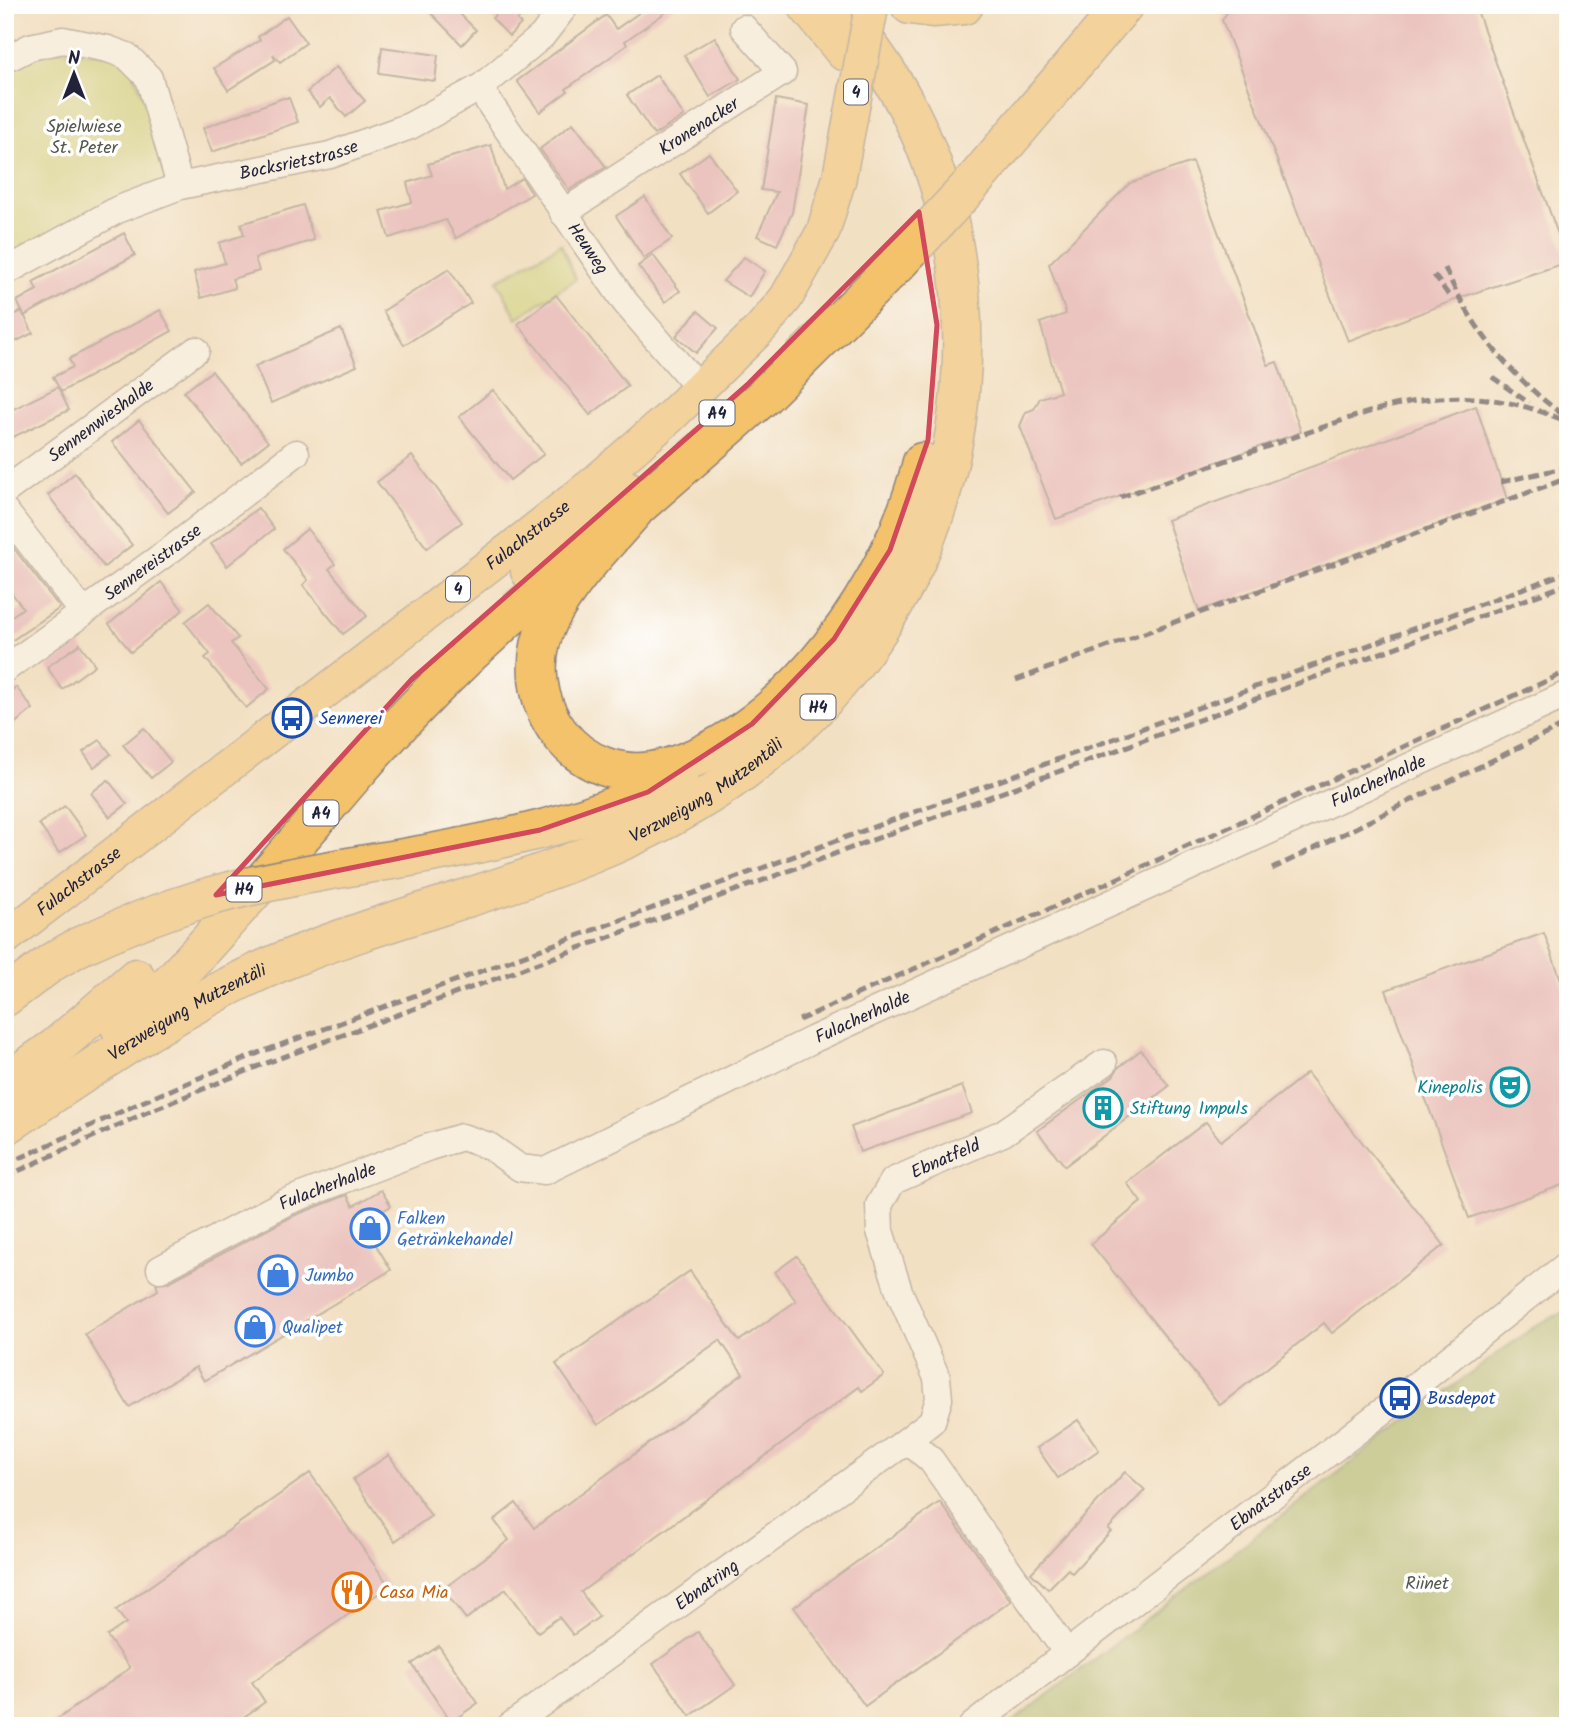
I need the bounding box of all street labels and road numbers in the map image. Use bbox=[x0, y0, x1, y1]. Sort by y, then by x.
road number: 4 bbox=[844, 80, 868, 104]
street label: Kronenacker bbox=[653, 90, 746, 164]
street label: Bocksrietstrasse bbox=[237, 133, 363, 189]
street label: Heuweg bbox=[559, 217, 615, 281]
street label: Sennenwieshalde bbox=[42, 372, 161, 471]
road number: A4 bbox=[700, 400, 734, 426]
street label: Fulachstrasse bbox=[480, 494, 577, 579]
street label: Sennereistrasse bbox=[98, 518, 209, 609]
road number: 4 bbox=[446, 576, 470, 602]
road number: H4 bbox=[800, 694, 836, 720]
street label: Verzweigung Mutzentäli bbox=[625, 731, 791, 852]
street label: Fulacherhalde bbox=[1326, 748, 1431, 817]
road number: A4 bbox=[304, 800, 338, 826]
street label: Fulachstrasse bbox=[31, 840, 129, 925]
road number: H4 bbox=[226, 876, 262, 902]
street label: Verzweigung Mutzentäli bbox=[103, 957, 272, 1070]
street label: Fulacherhalde bbox=[811, 984, 916, 1053]
street label: Ebnatfeld bbox=[906, 1131, 986, 1188]
street label: Fulacherhalde bbox=[274, 1156, 381, 1219]
street label: Ebnatstrasse bbox=[1224, 1457, 1319, 1540]
street label: Ebnatring bbox=[669, 1553, 746, 1619]

